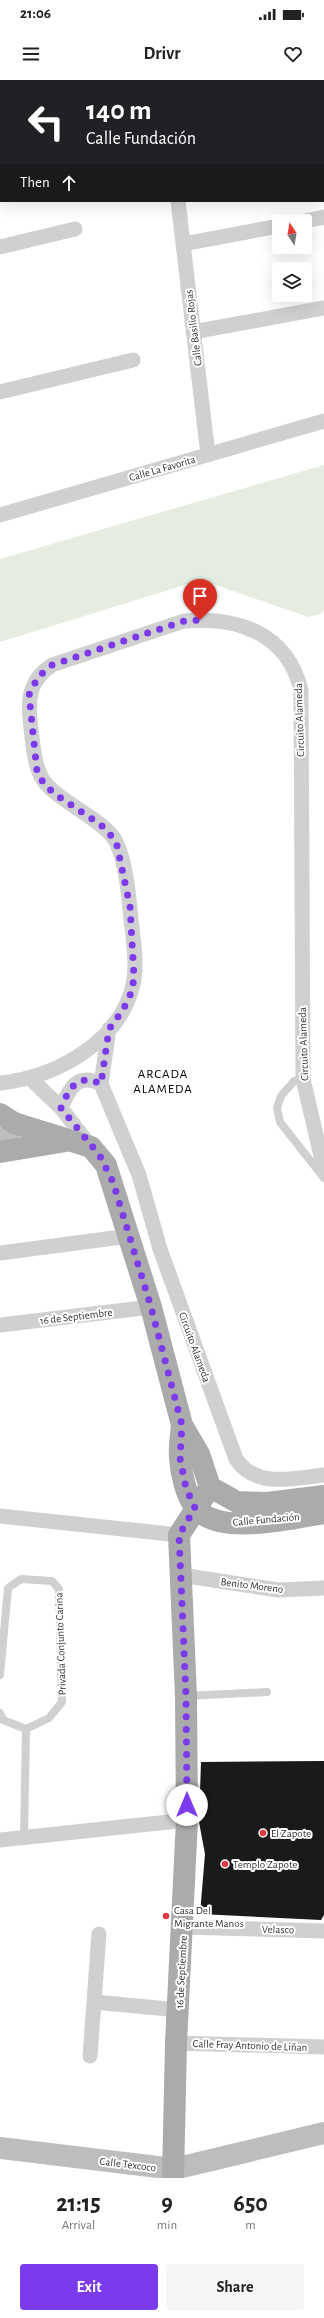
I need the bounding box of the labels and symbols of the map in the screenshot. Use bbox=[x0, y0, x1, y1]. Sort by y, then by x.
north arrow bbox=[272, 214, 312, 254]
street label: Calle Basilio Rojas bbox=[183, 289, 204, 367]
street label: Calle La Favorita bbox=[128, 454, 197, 483]
pin bbox=[183, 579, 217, 620]
street label: Circuito Alameda bbox=[293, 683, 306, 757]
street label: Circuito Alameda bbox=[297, 1007, 310, 1081]
district label: ARCADA ALAMEDA bbox=[133, 1068, 193, 1096]
street label: 16 de Septiembre bbox=[39, 1307, 113, 1326]
street label: Circuito Alameda bbox=[177, 1311, 212, 1384]
street label: Calle Fundación bbox=[232, 1511, 300, 1528]
street label: Benito Moreno bbox=[220, 1576, 284, 1595]
street label: Privada Conjunto Carina bbox=[53, 1592, 68, 1696]
position arrow bbox=[166, 1784, 208, 1826]
marker: El Zapote bbox=[258, 1828, 268, 1838]
place label: El Zapote bbox=[271, 1828, 311, 1839]
marker: Templo Zapote bbox=[220, 1859, 230, 1869]
place label: Templo Zapote bbox=[233, 1859, 297, 1870]
place label: Casa Del Migrante Manos bbox=[174, 1905, 244, 1929]
marker: Casa Del Migrante Manos bbox=[161, 1911, 171, 1921]
street label: Velasco bbox=[262, 1924, 294, 1935]
street label: 16 de Septiembre bbox=[174, 1935, 189, 2009]
street label: Calle Fray Antonio de Liñan bbox=[192, 2038, 307, 2053]
street label: Calle Texcoco bbox=[99, 2156, 157, 2173]

